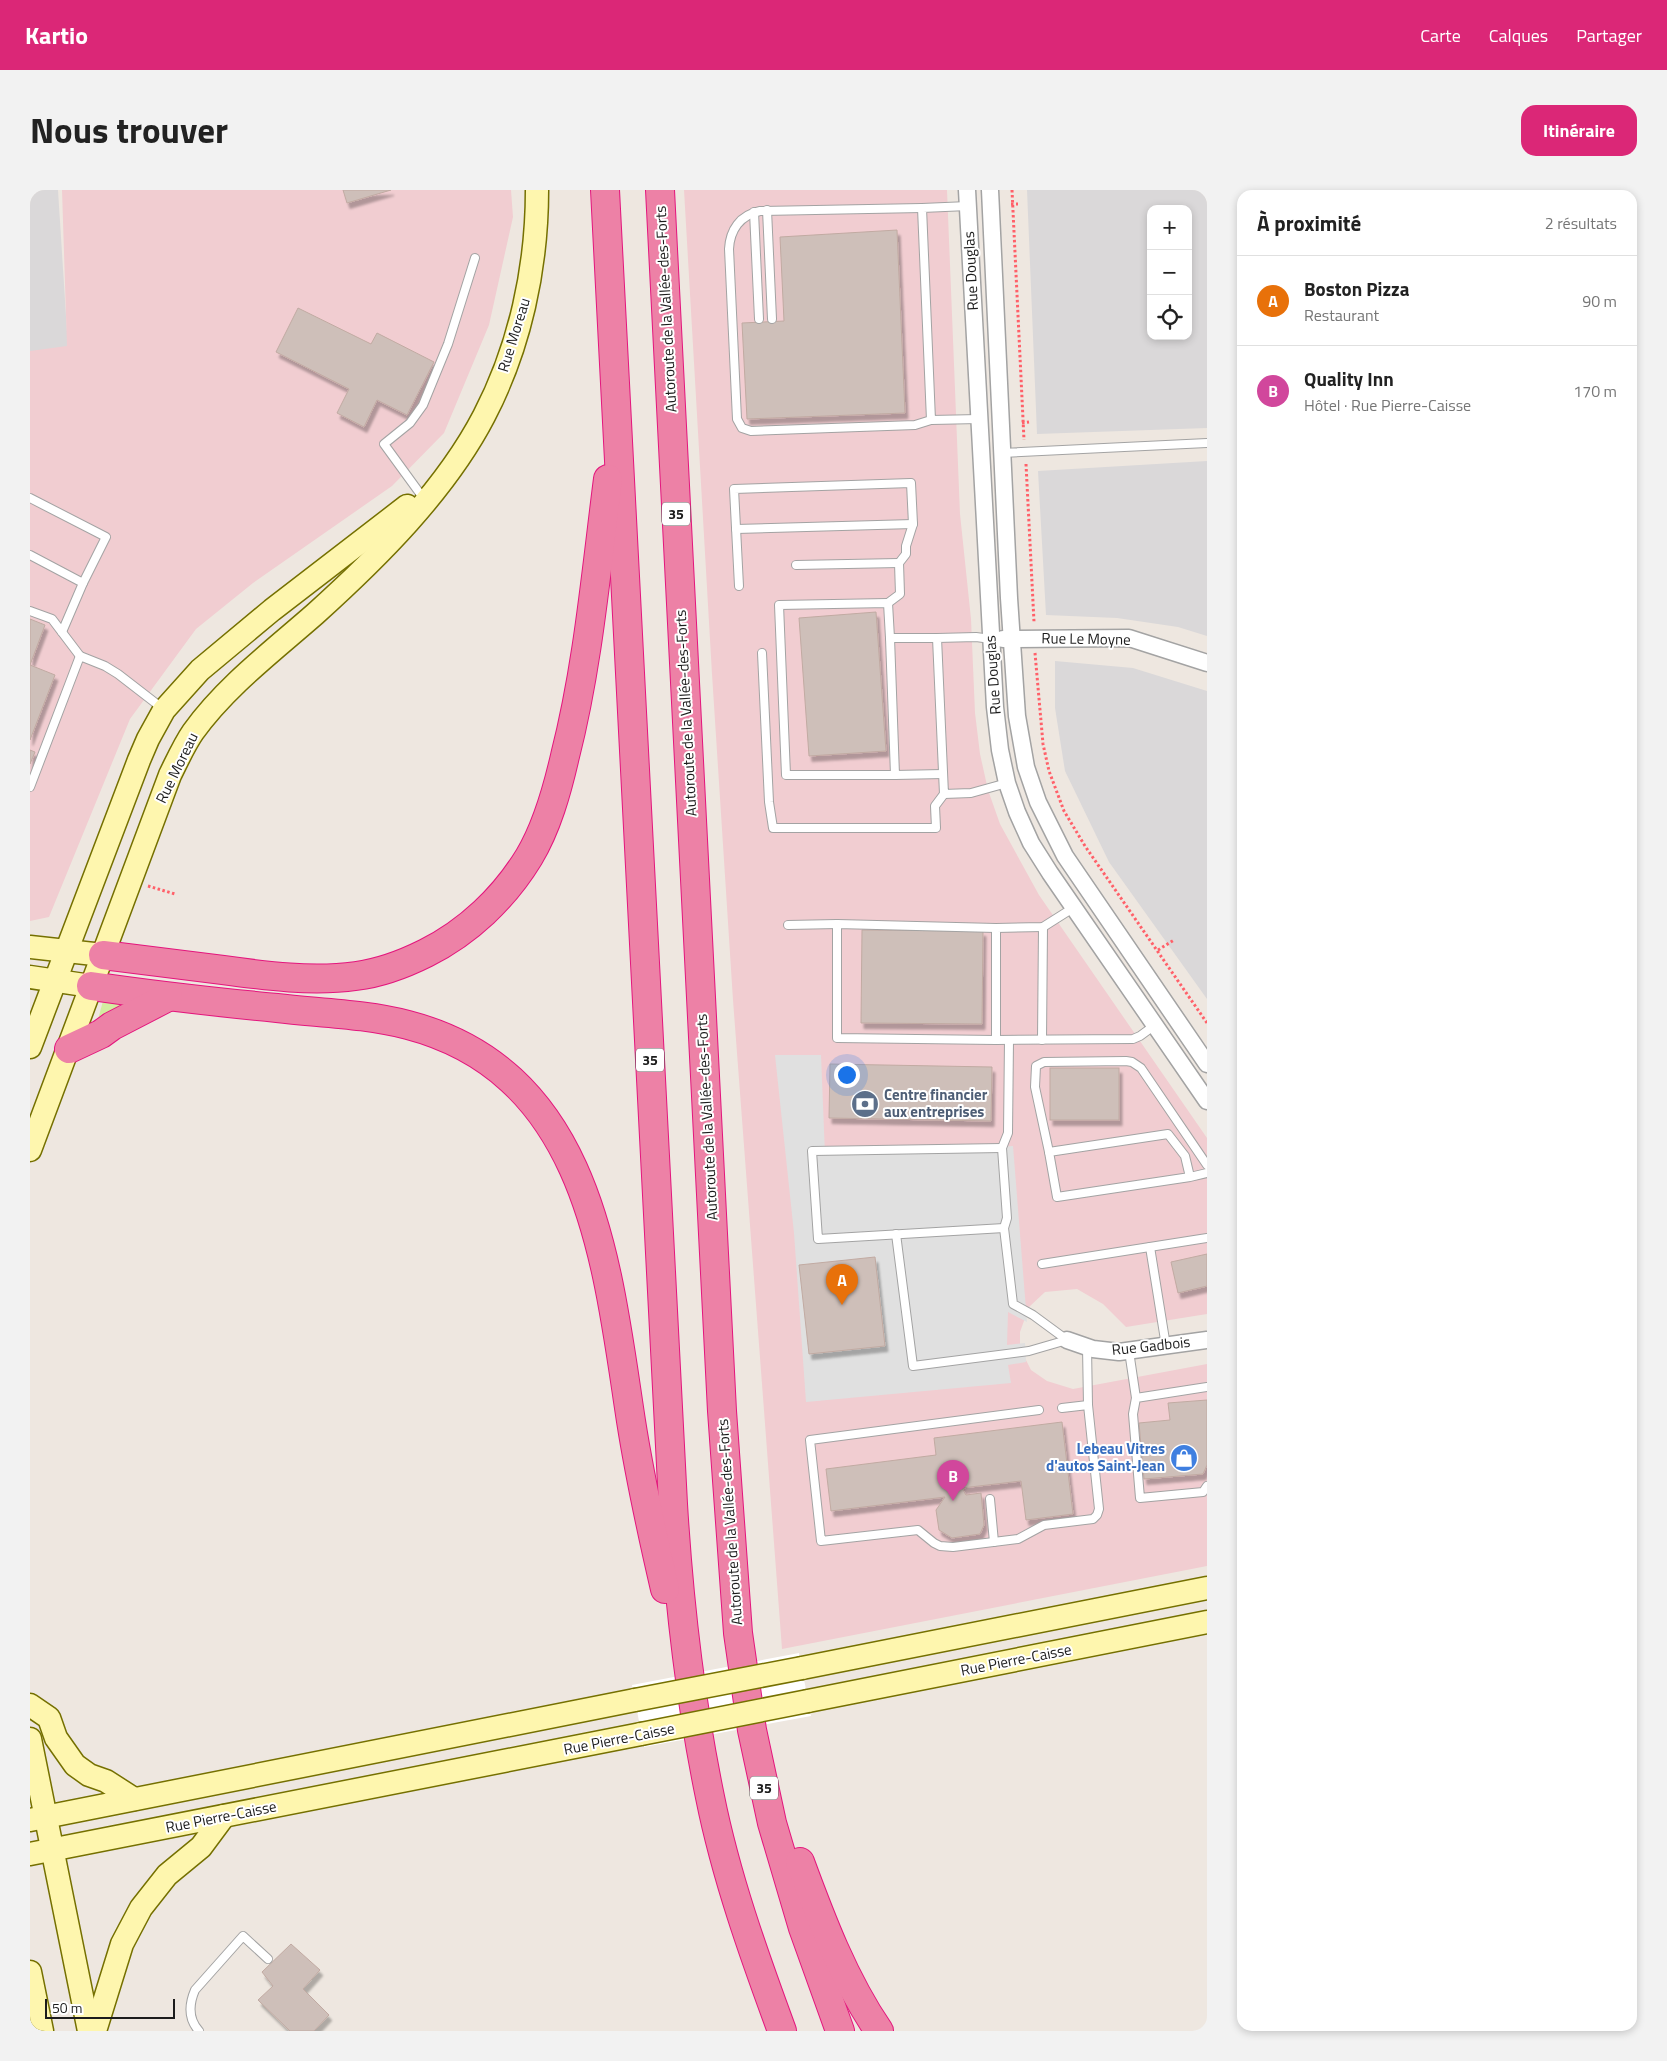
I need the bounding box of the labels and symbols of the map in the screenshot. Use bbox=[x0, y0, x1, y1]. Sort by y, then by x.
street label: Autoroute de la Vallée-des-Forts bbox=[649, 205, 682, 413]
street label: Rue Douglas bbox=[957, 231, 984, 311]
street label: Rue Moreau bbox=[491, 295, 536, 375]
road number: 35 bbox=[662, 502, 690, 526]
street label: Autoroute de la Vallée-des-Forts bbox=[669, 609, 702, 817]
street label: Rue Le Moyne bbox=[1041, 626, 1131, 651]
street label: Rue Douglas bbox=[978, 635, 1007, 715]
street label: Rue Moreau bbox=[149, 728, 204, 807]
street label: Autoroute de la Vallée-des-Forts bbox=[690, 1013, 723, 1221]
road number: 35 bbox=[636, 1048, 664, 1072]
your location bbox=[834, 1062, 860, 1088]
place label: Centre financier aux entreprises bbox=[884, 1083, 988, 1123]
bank icon: Centre financier aux entreprises bbox=[850, 1089, 880, 1119]
pin: A bbox=[826, 1264, 858, 1305]
street label: Rue Gadbois bbox=[1111, 1330, 1191, 1361]
street label: Autoroute de la Vallée-des-Forts bbox=[711, 1418, 748, 1626]
place label: Lebeau Vitres d'autos Saint-Jean bbox=[1046, 1437, 1165, 1477]
shop icon: Lebeau Vitres d'autos Saint-Jean bbox=[1169, 1443, 1199, 1473]
pin: B bbox=[937, 1460, 969, 1501]
street label: Rue Pierre-Caisse bbox=[958, 1637, 1073, 1682]
street label: Rue Pierre-Caisse bbox=[561, 1716, 676, 1761]
road number: 35 bbox=[750, 1776, 778, 1800]
street label: Rue Pierre-Caisse bbox=[163, 1794, 278, 1839]
scale bar bbox=[45, 1996, 175, 2019]

